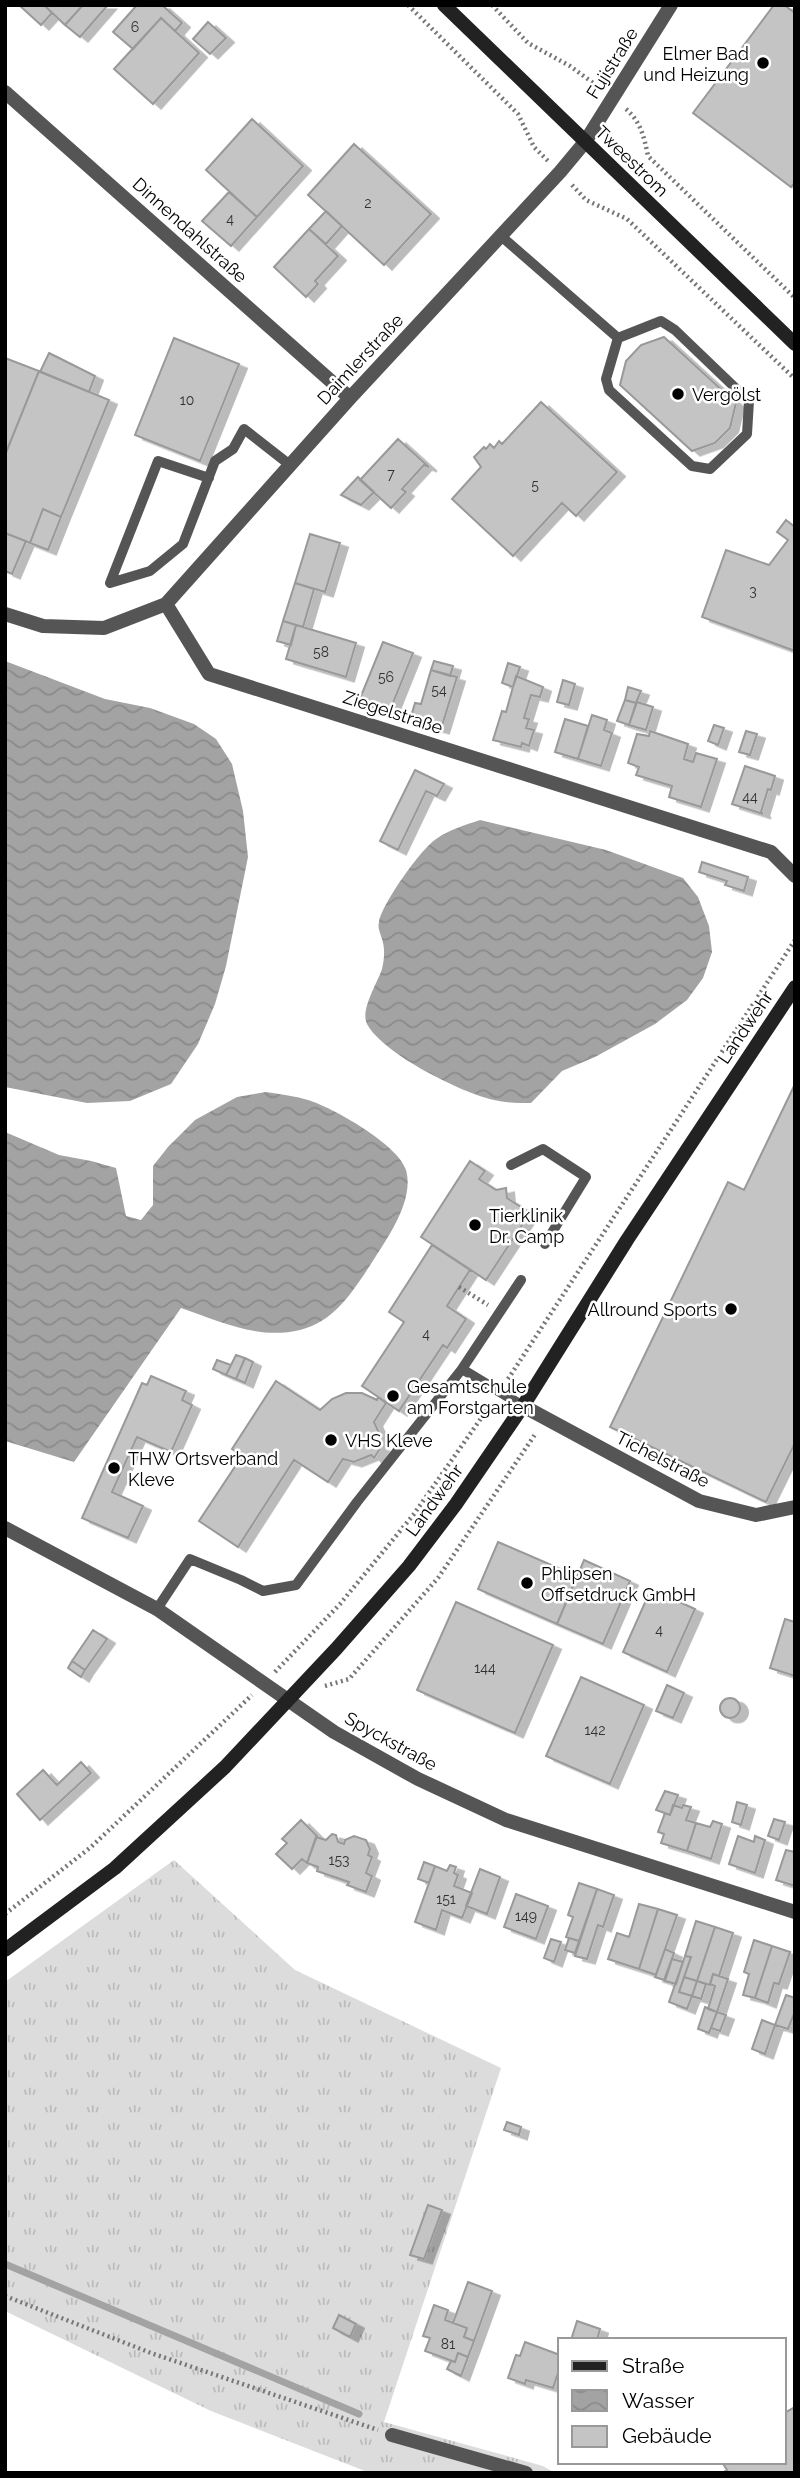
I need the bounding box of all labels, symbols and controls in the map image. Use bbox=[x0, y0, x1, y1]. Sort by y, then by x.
house number: 6 bbox=[131, 19, 139, 35]
street label: Fujistraße bbox=[582, 23, 642, 102]
place label: Elmer Bad und Heizung bbox=[643, 43, 749, 85]
marker: Elmer Bad und Heizung bbox=[755, 55, 771, 71]
street label: Tweestrom bbox=[591, 121, 673, 201]
street label: Dinnendahlstraße bbox=[129, 173, 252, 287]
house number: 2 bbox=[364, 195, 372, 211]
house number: 4 bbox=[226, 211, 234, 227]
street label: Daimlerstraße bbox=[313, 309, 408, 409]
place label: Vergölst bbox=[692, 384, 761, 405]
marker: Vergölst bbox=[670, 386, 686, 402]
house number: 10 bbox=[180, 392, 194, 408]
house number: 7 bbox=[387, 466, 395, 482]
house number: 5 bbox=[531, 477, 539, 493]
house number: 3 bbox=[749, 583, 757, 599]
house number: 58 bbox=[313, 644, 329, 660]
house number: 56 bbox=[378, 669, 394, 685]
house number: 54 bbox=[431, 682, 447, 698]
street label: Ziegelstraße bbox=[340, 686, 446, 738]
house number: 44 bbox=[742, 789, 758, 805]
street label: Landwehr bbox=[713, 986, 777, 1068]
place label: Tierklinik Dr. Camp bbox=[489, 1205, 564, 1247]
marker: Tierklinik Dr. Camp bbox=[467, 1217, 483, 1233]
place label: Allround Sports bbox=[588, 1299, 717, 1320]
marker: Allround Sports bbox=[723, 1301, 739, 1317]
house number: 4 bbox=[422, 1326, 430, 1342]
place label: Gesamtschule am Forstgarten bbox=[407, 1376, 534, 1418]
marker: Gesamtschule am Forstgarten bbox=[385, 1388, 401, 1404]
street label: Tichelstraße bbox=[613, 1426, 714, 1492]
place label: VHS Kleve bbox=[345, 1430, 433, 1451]
marker: VHS Kleve bbox=[323, 1432, 339, 1448]
place label: THW Ortsverband Kleve bbox=[128, 1448, 278, 1490]
street label: Landwehr bbox=[401, 1459, 467, 1540]
marker: THW Ortsverband Kleve bbox=[106, 1460, 122, 1476]
place label: Phlipsen Offsetdruck GmbH bbox=[541, 1563, 696, 1605]
marker: Phlipsen Offsetdruck GmbH bbox=[519, 1575, 535, 1591]
house number: 4 bbox=[655, 1622, 663, 1638]
house number: 144 bbox=[474, 1660, 496, 1676]
street label: Spyckstraße bbox=[341, 1707, 441, 1775]
house number: 142 bbox=[585, 1722, 605, 1738]
house number: 153 bbox=[328, 1852, 350, 1868]
house number: 151 bbox=[436, 1891, 456, 1907]
house number: 149 bbox=[515, 1908, 537, 1924]
house number: 81 bbox=[441, 2336, 455, 2352]
legend bbox=[558, 2338, 786, 2464]
text: Straße bbox=[622, 2353, 684, 2378]
text: Wasser bbox=[622, 2388, 695, 2413]
text: Gebäude bbox=[622, 2423, 712, 2448]

